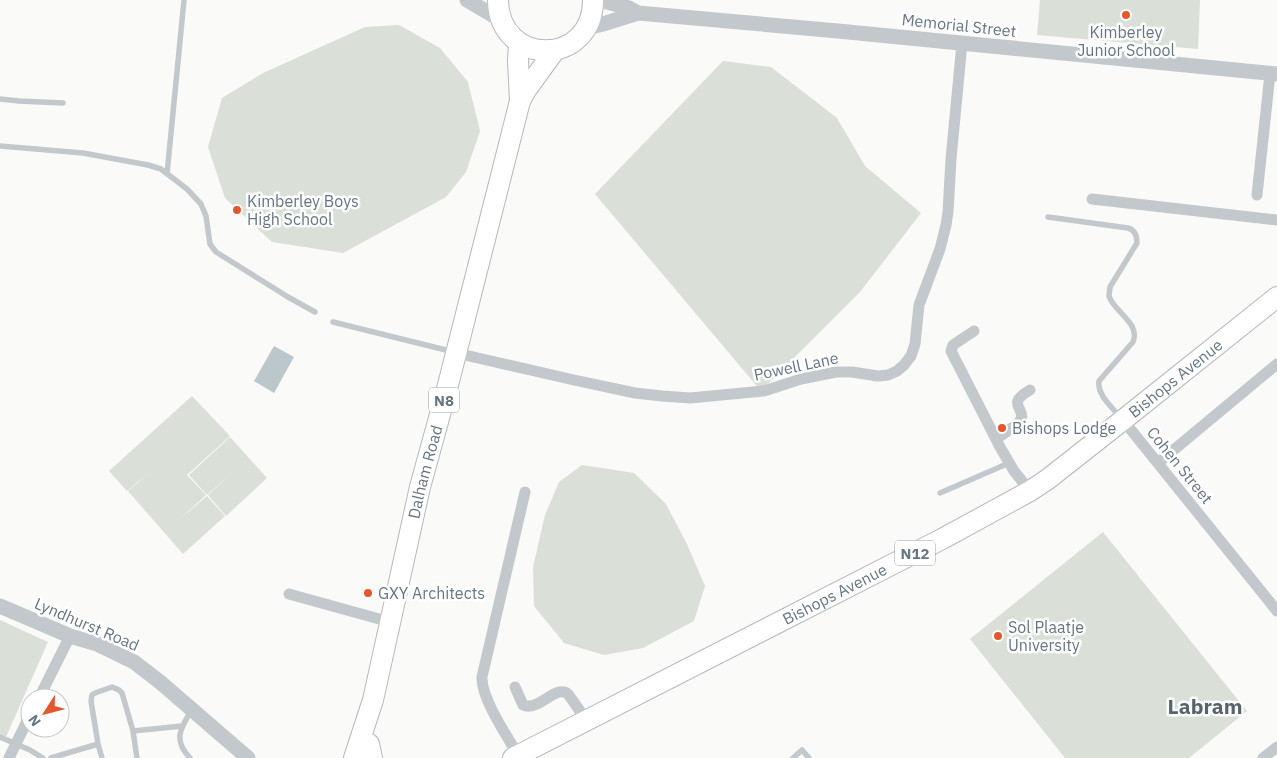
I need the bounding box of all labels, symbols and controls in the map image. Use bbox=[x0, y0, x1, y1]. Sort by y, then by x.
street label: Memorial Street bbox=[901, 9, 1017, 41]
marker: Kimberley Junior School bbox=[1120, 9, 1132, 21]
place label: Kimberley Junior School bbox=[1077, 22, 1175, 60]
place label: Kimberley Boys High School bbox=[247, 191, 359, 229]
marker: Kimberley Boys High School bbox=[231, 204, 243, 216]
street label: Bishops Avenue bbox=[1124, 334, 1227, 422]
street label: Powell Lane bbox=[752, 347, 840, 385]
road number: N8 bbox=[429, 388, 459, 412]
place label: Bishops Lodge bbox=[1012, 418, 1117, 438]
marker: Bishops Lodge bbox=[996, 422, 1008, 434]
street label: Cohen Street bbox=[1143, 422, 1217, 508]
street label: Dalham Road bbox=[403, 423, 447, 520]
road number: N12 bbox=[895, 540, 935, 566]
street label: Bishops Avenue bbox=[779, 559, 890, 629]
place label: GXY Architects bbox=[378, 583, 485, 603]
marker: GXY Architects bbox=[362, 587, 374, 599]
street label: Lyndhurst Road bbox=[32, 593, 142, 655]
place label: Sol Plaatje University bbox=[1008, 617, 1084, 655]
marker: Sol Plaatje University bbox=[992, 630, 1004, 642]
north arrow bbox=[20, 688, 70, 738]
district label: Labram bbox=[1168, 692, 1242, 720]
text: N bbox=[24, 711, 45, 730]

